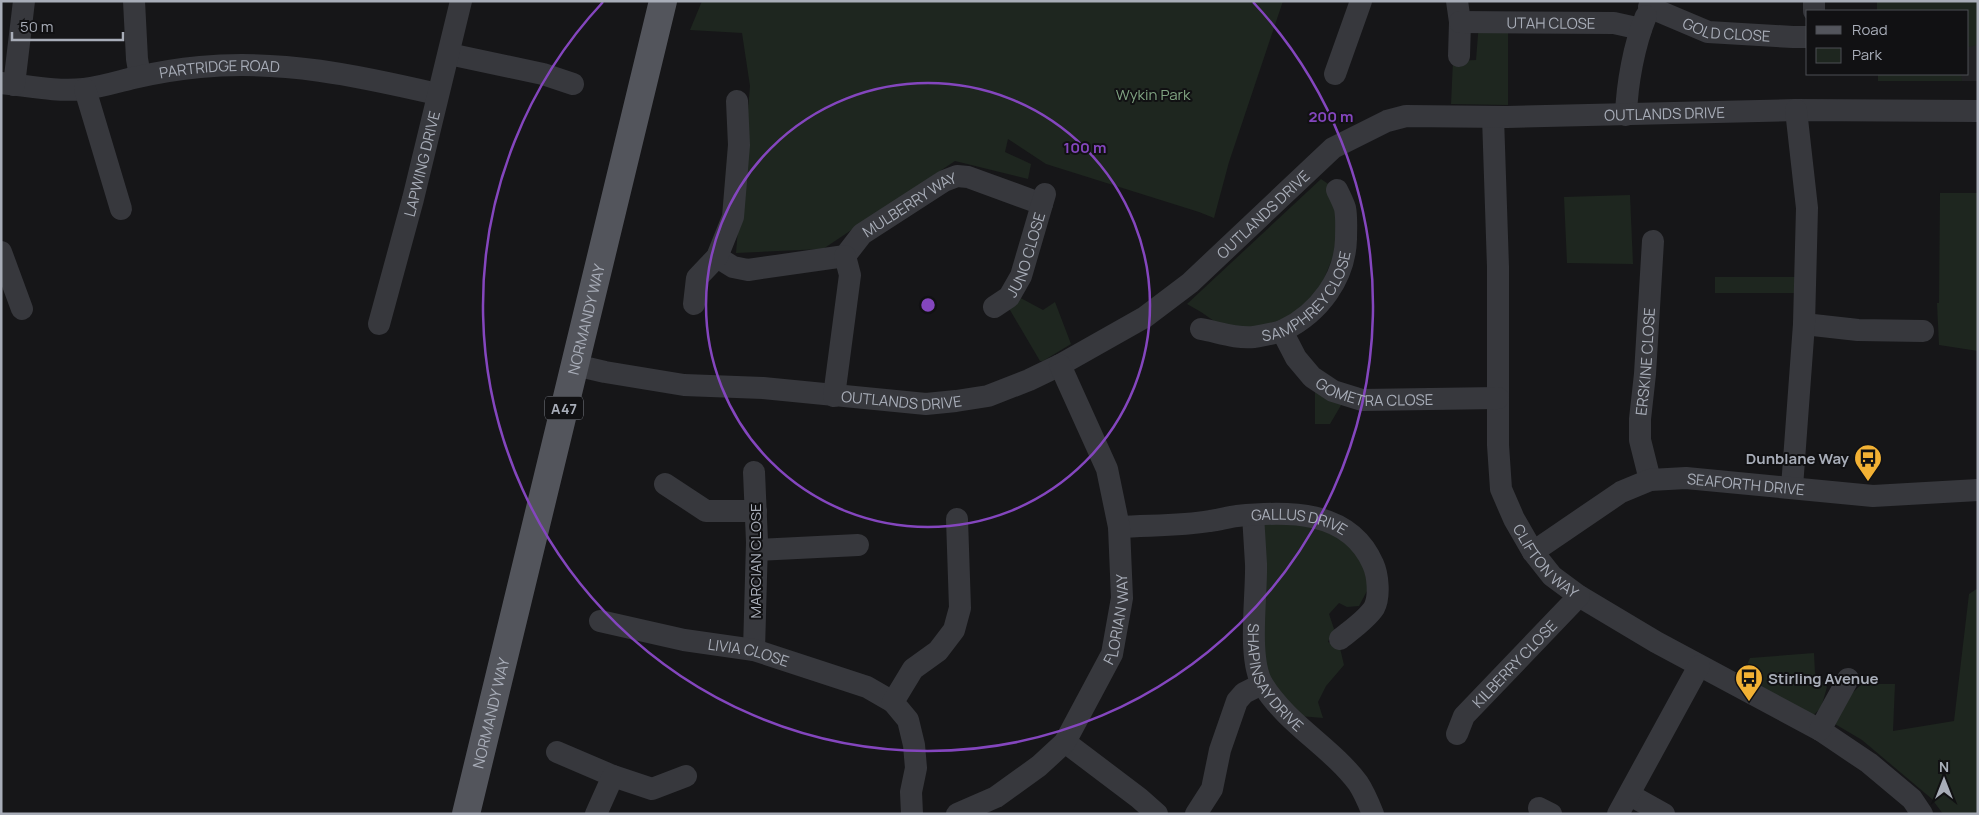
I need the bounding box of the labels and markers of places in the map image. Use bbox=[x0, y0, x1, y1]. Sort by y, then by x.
centre of rings bbox=[919, 296, 937, 314]
bus stop icon: Dunblane Way bbox=[1853, 443, 1883, 482]
place label: Dunblane Way bbox=[1746, 448, 1850, 469]
bus stop icon: Stirling Avenue bbox=[1734, 663, 1764, 702]
place label: Stirling Avenue bbox=[1768, 668, 1879, 689]

